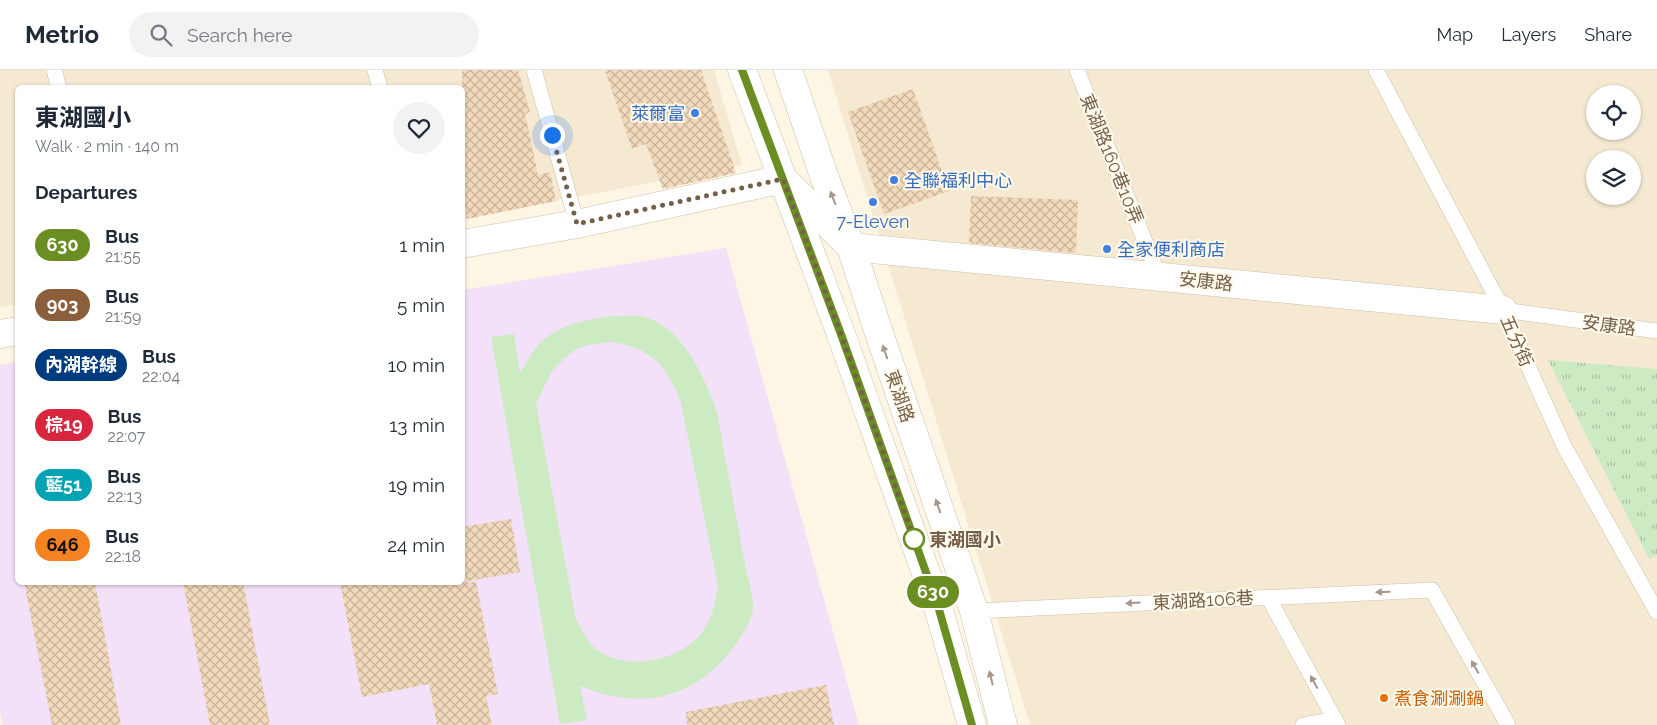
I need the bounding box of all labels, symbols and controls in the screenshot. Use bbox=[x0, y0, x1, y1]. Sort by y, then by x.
search box bbox=[129, 12, 479, 57]
text: Metrio bbox=[25, 20, 99, 49]
icon: search bbox=[147, 21, 175, 49]
text: Search here bbox=[187, 24, 292, 46]
text: Map bbox=[1437, 24, 1473, 45]
text: Layers bbox=[1501, 24, 1556, 45]
text: Share bbox=[1584, 24, 1632, 45]
map controls bbox=[1586, 85, 1641, 205]
button: locate bbox=[1586, 85, 1641, 140]
street label: 東湖路160巷10弄 bbox=[1076, 91, 1148, 227]
button: heart bbox=[393, 102, 445, 154]
text: 東湖國小 bbox=[35, 103, 131, 132]
place label: 萊爾富 bbox=[631, 103, 685, 124]
marker: 萊爾富 bbox=[689, 107, 701, 119]
your location bbox=[540, 123, 565, 148]
text: Walk · 2 min · 140 m bbox=[35, 137, 179, 156]
button: layers bbox=[1586, 150, 1641, 205]
place label: 全聯福利中心 bbox=[904, 170, 1012, 191]
marker: 全聯福利中心 bbox=[888, 174, 900, 186]
text: Departures bbox=[35, 181, 137, 203]
one-way arrow bbox=[829, 191, 836, 206]
marker: 7-Eleven bbox=[867, 196, 879, 208]
place label: 7-Eleven bbox=[836, 211, 910, 232]
text: Bus bbox=[105, 225, 139, 247]
text: 630 bbox=[47, 234, 78, 255]
text: 1 min bbox=[399, 234, 445, 256]
place label: 全家便利商店 bbox=[1117, 239, 1225, 260]
marker: 全家便利商店 bbox=[1101, 243, 1113, 255]
text: 21:55 bbox=[105, 247, 141, 266]
street label: 安康路 bbox=[1178, 268, 1234, 294]
text: Bus bbox=[105, 285, 139, 307]
text: 903 bbox=[47, 294, 78, 315]
text: 5 min bbox=[397, 294, 445, 316]
text: 21:59 bbox=[105, 307, 141, 326]
street label: 安康路 bbox=[1581, 311, 1637, 339]
street label: 五分街 bbox=[1496, 312, 1538, 370]
one-way arrow bbox=[881, 344, 889, 359]
text: Bus bbox=[142, 345, 176, 367]
text: 內湖幹線 bbox=[45, 354, 117, 375]
text: 10 min bbox=[388, 354, 445, 376]
text: 22:04 bbox=[142, 367, 180, 386]
street label: 東湖路 bbox=[881, 367, 919, 425]
text: Bus bbox=[108, 405, 142, 427]
text: 棕19 bbox=[45, 414, 83, 435]
text: 13 min bbox=[389, 414, 445, 436]
text: 22:07 bbox=[108, 427, 145, 446]
text: Bus bbox=[107, 465, 141, 487]
text: 藍51 bbox=[45, 474, 82, 495]
text: 19 min bbox=[388, 474, 445, 496]
text: 22:13 bbox=[107, 487, 142, 506]
one-way arrow bbox=[934, 498, 942, 513]
text: Bus bbox=[105, 525, 139, 547]
marker: 東湖國小 bbox=[903, 528, 925, 550]
place label: 東湖國小 bbox=[929, 529, 1001, 550]
text: 646 bbox=[46, 534, 79, 555]
text: 24 min bbox=[387, 534, 445, 556]
text: 22:18 bbox=[105, 547, 141, 566]
line badge: 630 bbox=[904, 576, 962, 608]
text: 630 bbox=[917, 581, 949, 602]
street label: 東湖路106巷 bbox=[1152, 587, 1254, 613]
one-way arrow bbox=[1375, 589, 1391, 597]
one-way arrow bbox=[1125, 600, 1141, 608]
one-way arrow bbox=[1471, 660, 1479, 675]
one-way arrow bbox=[987, 670, 995, 685]
one-way arrow bbox=[1310, 676, 1319, 689]
place label: 煮食涮涮鍋 bbox=[1394, 688, 1484, 709]
marker: 煮食涮涮鍋 bbox=[1378, 692, 1390, 704]

